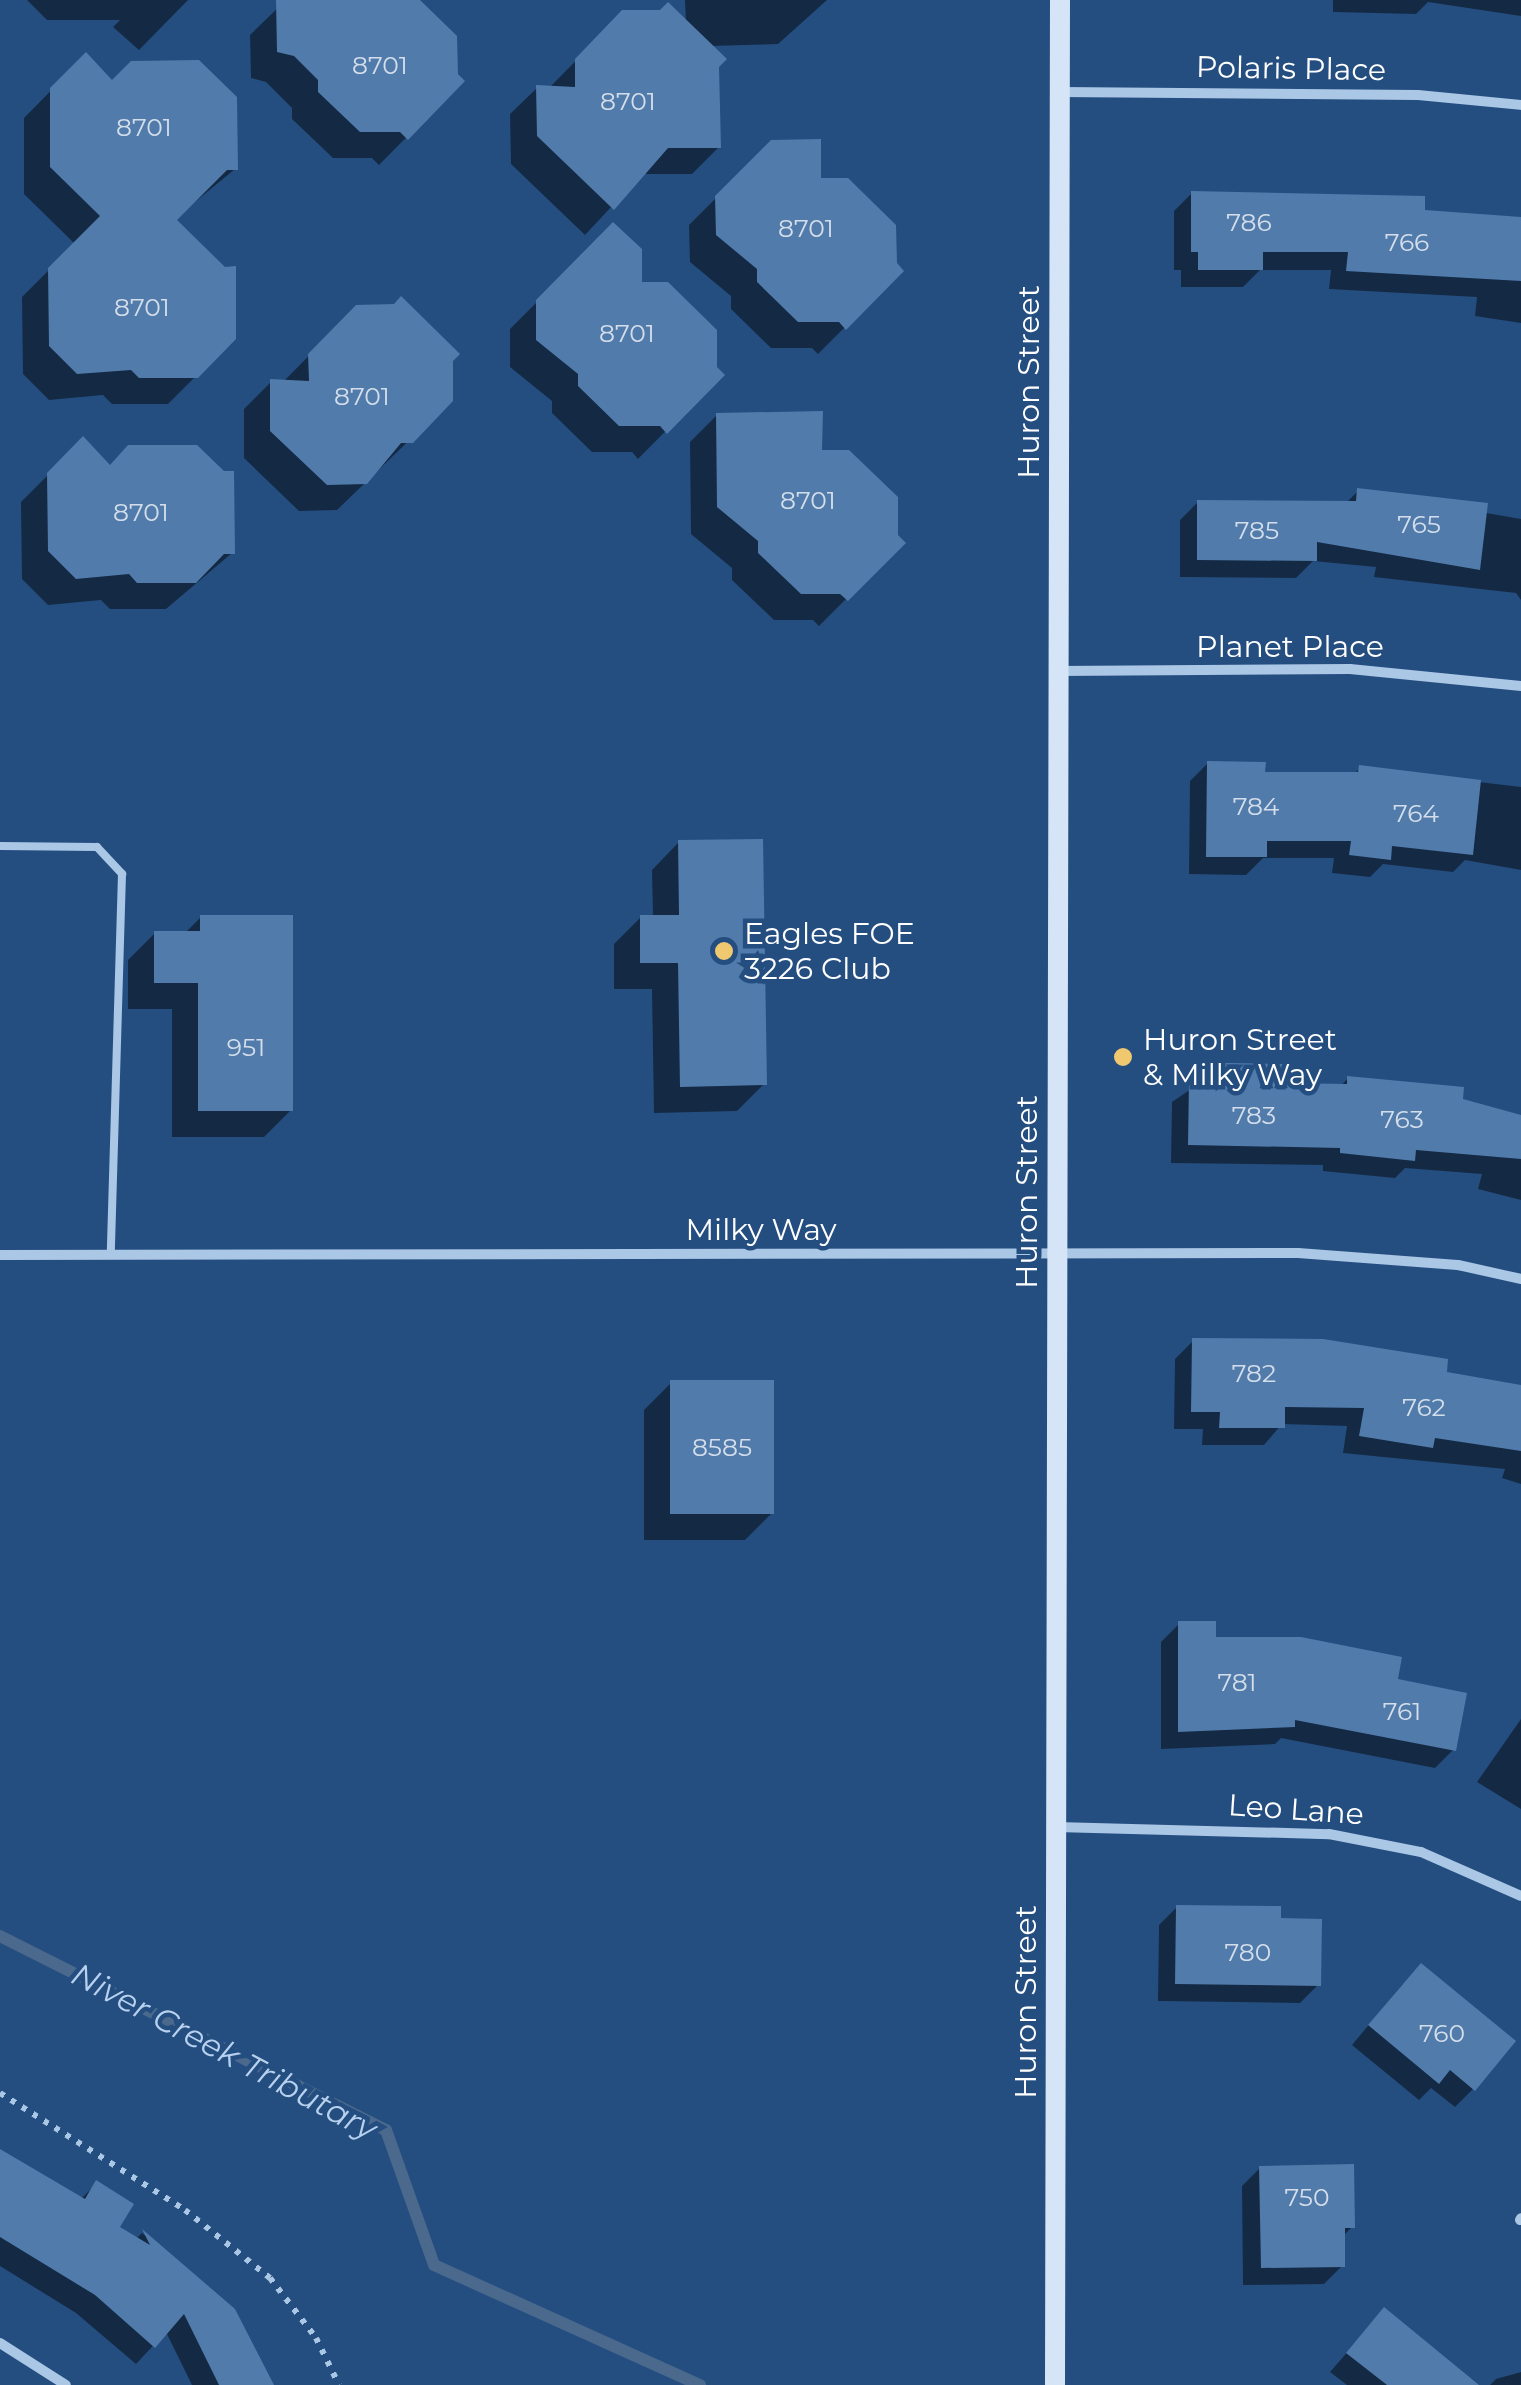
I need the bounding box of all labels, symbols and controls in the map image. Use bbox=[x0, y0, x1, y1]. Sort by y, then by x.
street label: Polaris Place bbox=[1196, 49, 1386, 89]
house number: 8701 bbox=[352, 50, 408, 80]
house number: 8701 bbox=[600, 86, 656, 116]
house number: 8701 bbox=[116, 112, 172, 142]
house number: 786 bbox=[1226, 207, 1272, 237]
house number: 8701 bbox=[778, 213, 834, 243]
house number: 766 bbox=[1385, 227, 1429, 257]
street label: Huron Street bbox=[1011, 285, 1047, 479]
house number: 8701 bbox=[114, 292, 170, 322]
house number: 8701 bbox=[599, 318, 655, 348]
house number: 8701 bbox=[334, 381, 390, 411]
house number: 8701 bbox=[780, 485, 836, 515]
house number: 8701 bbox=[113, 497, 169, 527]
house number: 765 bbox=[1397, 509, 1441, 539]
house number: 785 bbox=[1235, 515, 1279, 545]
street label: Planet Place bbox=[1196, 629, 1384, 665]
house number: 784 bbox=[1233, 791, 1279, 821]
house number: 764 bbox=[1393, 798, 1439, 828]
place label: Eagles FOE 3226 Club bbox=[744, 916, 915, 986]
marker: Eagles FOE 3226 Club bbox=[713, 940, 735, 962]
place label: Huron Street & Milky Way bbox=[1143, 1022, 1337, 1092]
house number: 951 bbox=[227, 1032, 265, 1062]
marker: Huron Street & Milky Way bbox=[1112, 1046, 1134, 1068]
street label: Huron Street bbox=[1009, 1095, 1045, 1289]
house number: 783 bbox=[1232, 1100, 1276, 1130]
house number: 763 bbox=[1380, 1104, 1424, 1134]
street label: Milky Way bbox=[685, 1212, 837, 1248]
house number: 782 bbox=[1232, 1358, 1276, 1388]
house number: 762 bbox=[1402, 1392, 1446, 1422]
house number: 8585 bbox=[692, 1432, 752, 1462]
house number: 781 bbox=[1217, 1667, 1257, 1697]
house number: 761 bbox=[1383, 1696, 1421, 1726]
street label: Leo Lane bbox=[1227, 1787, 1365, 1833]
street label: Huron Street bbox=[1008, 1905, 1044, 2099]
house number: 780 bbox=[1225, 1937, 1271, 1967]
water label: Niver Creek Tributary bbox=[65, 1955, 383, 2149]
house number: 760 bbox=[1419, 2018, 1465, 2048]
house number: 750 bbox=[1285, 2182, 1329, 2212]

